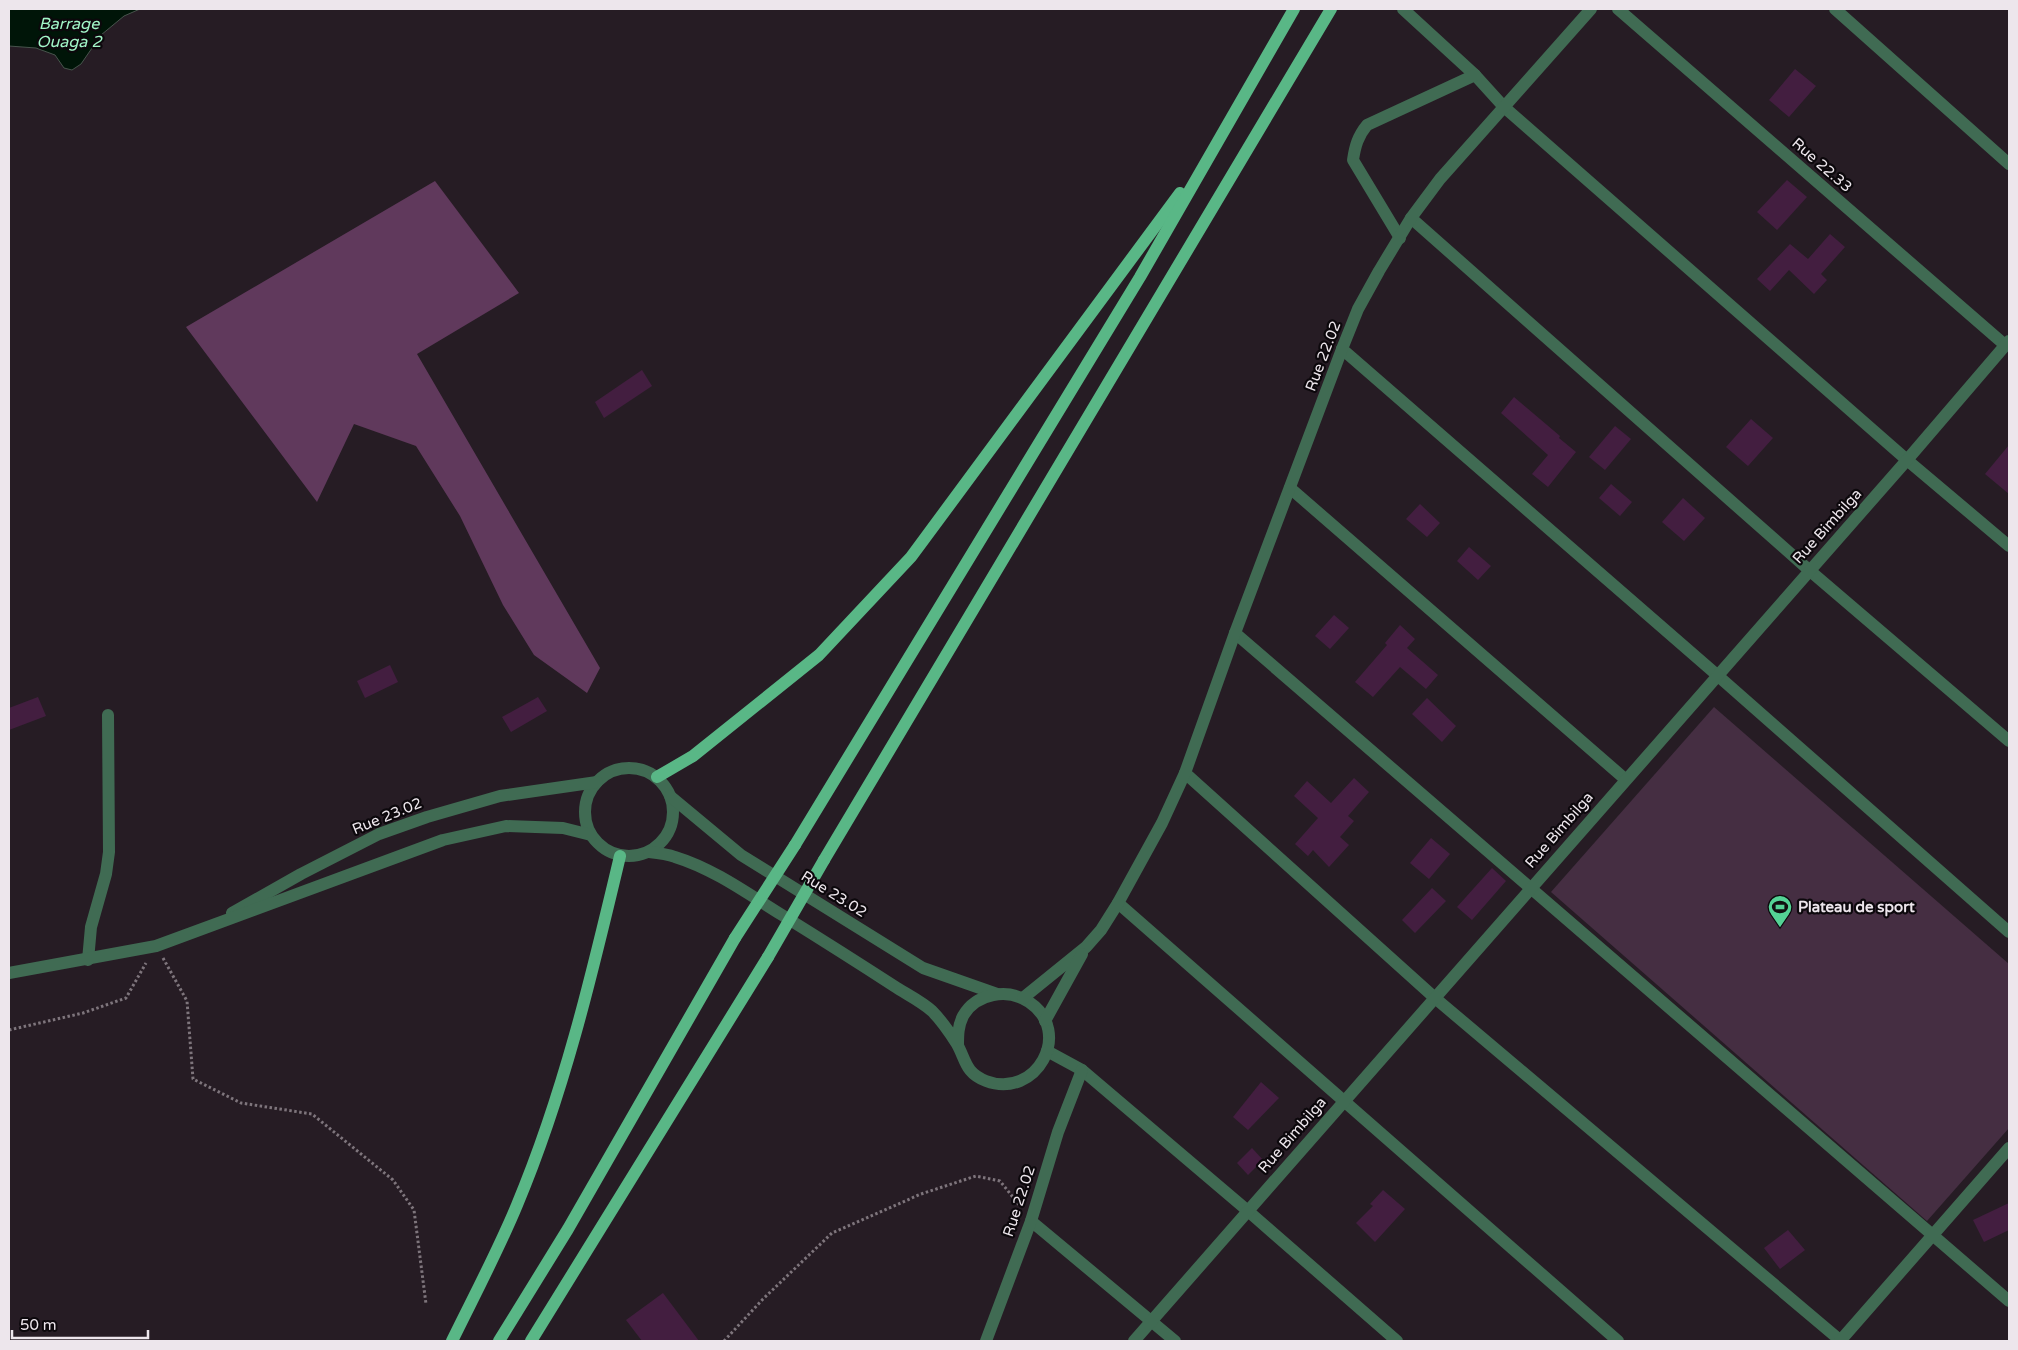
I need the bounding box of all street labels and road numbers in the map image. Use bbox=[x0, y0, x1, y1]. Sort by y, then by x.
street label: Rue 22.33 bbox=[1788, 134, 1856, 196]
street label: Rue 22.02 bbox=[1301, 318, 1345, 394]
street label: Rue Bimbilga bbox=[1789, 485, 1865, 567]
street label: Rue Bimbilga bbox=[1521, 788, 1597, 872]
street label: Rue 23.02 bbox=[349, 794, 425, 838]
street label: Rue 23.02 bbox=[798, 867, 870, 921]
street label: Rue Bimbilga bbox=[1254, 1093, 1330, 1177]
street label: Rue 22.02 bbox=[999, 1163, 1039, 1239]

